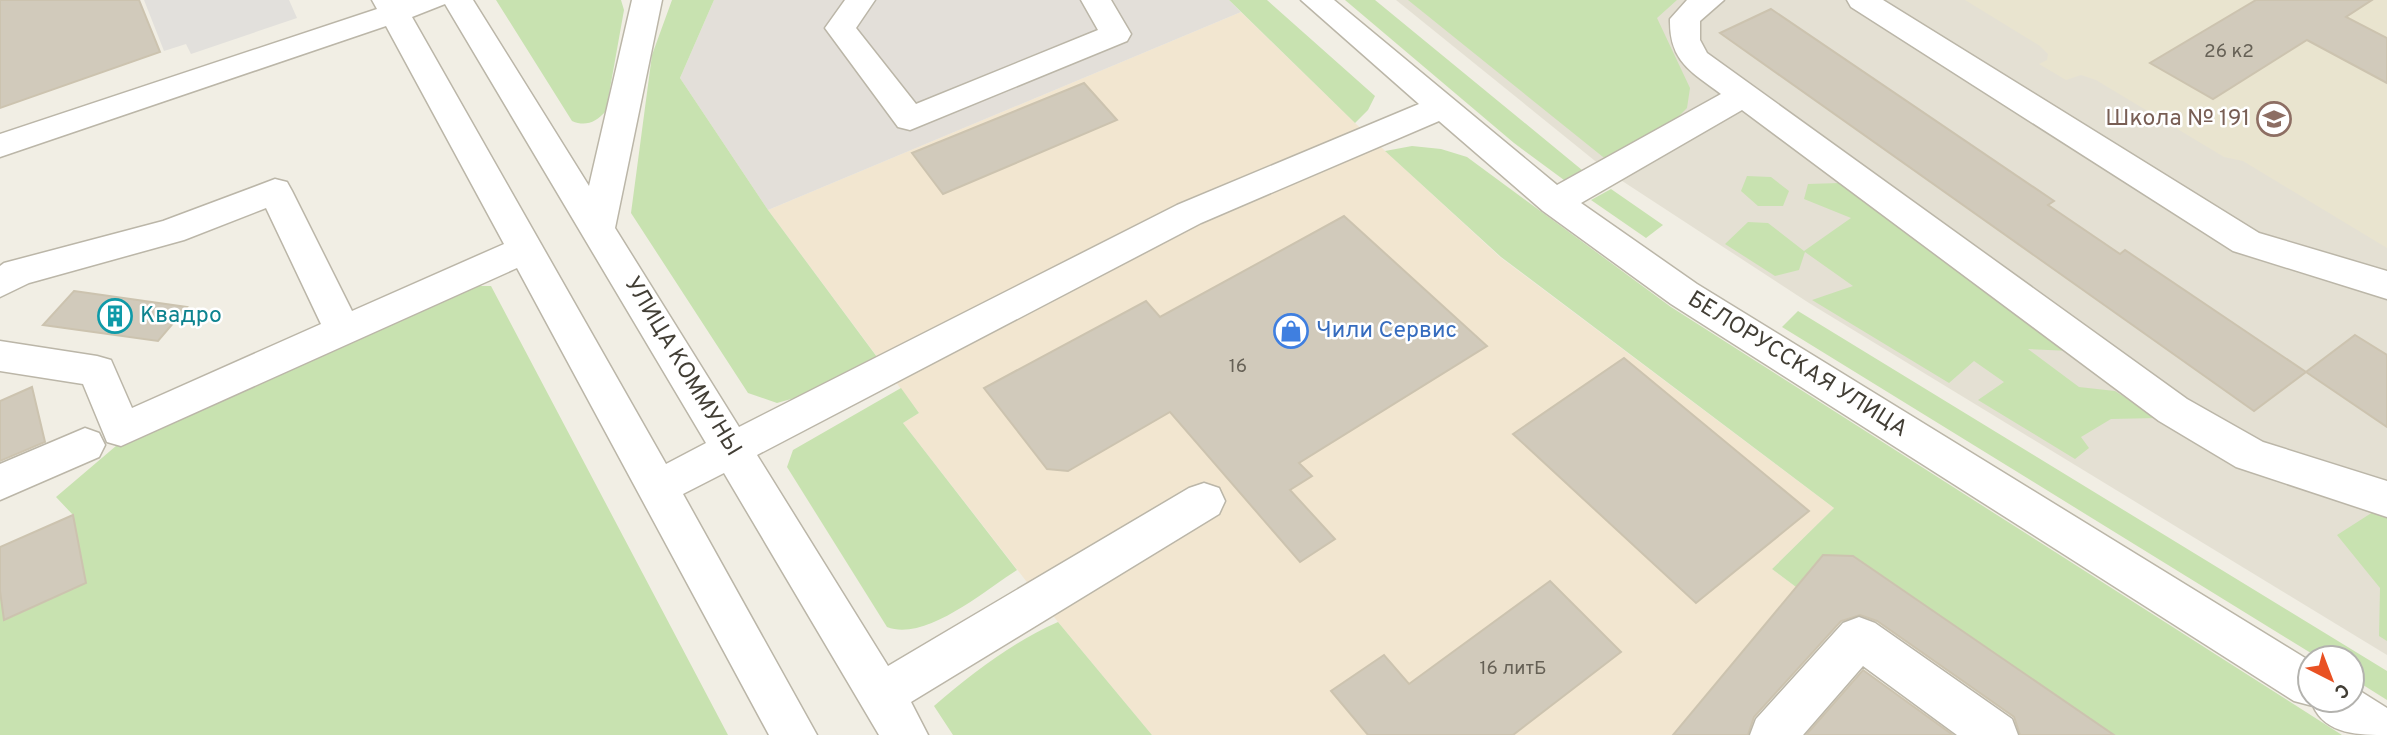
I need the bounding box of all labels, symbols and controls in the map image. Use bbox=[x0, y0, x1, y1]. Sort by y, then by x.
house number: 26 к2 bbox=[2204, 40, 2254, 64]
school or university icon: Школа № 191 bbox=[2255, 100, 2293, 138]
place label: Школа № 191 bbox=[2105, 105, 2250, 134]
street label: УЛИЦА КОММУНЫ bbox=[617, 272, 747, 462]
street label: БЕЛОРУССКАЯ УЛИЦА bbox=[1682, 285, 1912, 445]
building icon: Квадро bbox=[96, 297, 134, 335]
place label: Квадро bbox=[140, 302, 222, 331]
shop icon: Чили Сервис bbox=[1272, 312, 1310, 350]
place label: Чили Сервис bbox=[1316, 317, 1457, 346]
house number: 16 bbox=[1229, 355, 1247, 379]
north arrow bbox=[2296, 644, 2366, 714]
house number: 16 литБ bbox=[1480, 657, 1546, 681]
text: С bbox=[2328, 677, 2354, 703]

